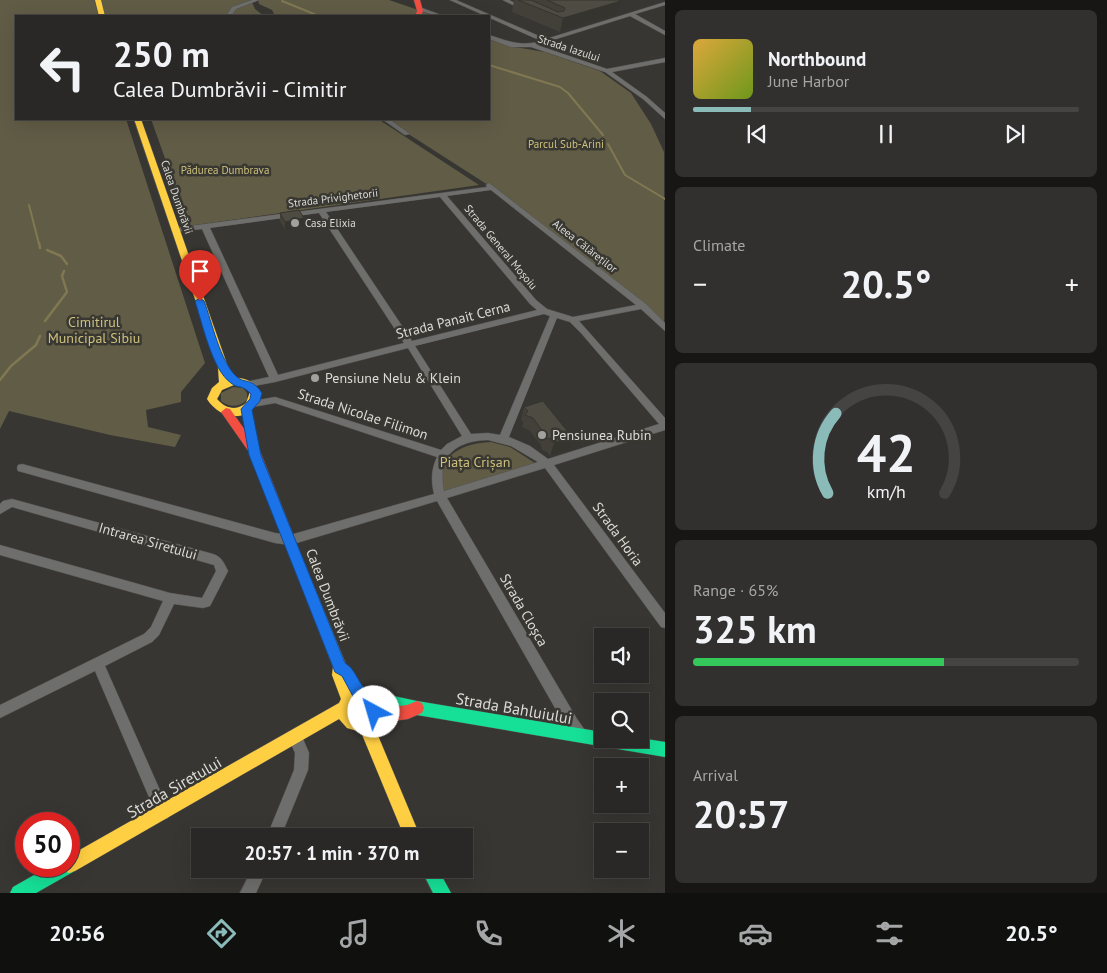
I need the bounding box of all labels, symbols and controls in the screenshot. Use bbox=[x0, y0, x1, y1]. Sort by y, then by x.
text: 250 m bbox=[113, 31, 210, 77]
street label: Strada Iazului bbox=[536, 31, 602, 65]
icon: left bbox=[30, 35, 95, 100]
text: Northbound bbox=[768, 47, 866, 71]
text: June Harbor bbox=[768, 71, 849, 91]
text: Calea Dumbrăvii - Cimitir bbox=[113, 75, 346, 103]
icon: previous bbox=[743, 120, 771, 148]
icon: pause bbox=[872, 120, 900, 148]
icon: next bbox=[1001, 120, 1029, 148]
park label: Parcul Sub-Arini bbox=[528, 137, 604, 151]
street label: Calea Dumbrăvii bbox=[158, 158, 196, 236]
park label: Pădurea Dumbrava bbox=[181, 163, 269, 177]
street label: Strada Privighetorii bbox=[287, 186, 379, 210]
street label: Strada General Moșoiu bbox=[461, 202, 541, 292]
place label: Casa Elixia bbox=[305, 216, 356, 230]
street label: Aleea Călăreților bbox=[550, 216, 620, 276]
marker: Casa Elixia bbox=[289, 217, 301, 229]
text: Climate bbox=[693, 235, 745, 255]
pin bbox=[179, 250, 221, 301]
icon: arrive bbox=[186, 257, 214, 285]
text: 20.5° bbox=[841, 259, 931, 308]
text: − bbox=[693, 265, 707, 302]
text: + bbox=[1065, 265, 1079, 302]
street label: Strada Panait Cerna bbox=[394, 297, 512, 343]
park label: Cimitirul Municipal Sibiu bbox=[48, 313, 140, 347]
place label: Pensiune Nelu & Klein bbox=[325, 369, 461, 387]
marker: Pensiune Nelu & Klein bbox=[309, 372, 321, 384]
street label: Strada Nicolae Filimon bbox=[296, 384, 430, 444]
text: 42 bbox=[857, 419, 915, 486]
place label: Pensiunea Rubin bbox=[552, 426, 651, 444]
marker: Pensiunea Rubin bbox=[536, 429, 548, 441]
park label: Piața Crișan bbox=[440, 453, 510, 471]
text: km/h bbox=[866, 480, 906, 503]
street label: Strada Horia bbox=[589, 499, 647, 569]
street label: Intrarea Siretului bbox=[97, 518, 199, 564]
street label: Calea Dumbrăvii bbox=[302, 546, 354, 644]
street label: Strada Cloșca bbox=[496, 570, 552, 650]
text: Range · 65% bbox=[693, 580, 778, 600]
text: 325 km bbox=[693, 604, 817, 653]
map controls bbox=[594, 628, 649, 878]
button: sound bbox=[594, 628, 649, 683]
position arrow bbox=[347, 685, 399, 737]
street label: Strada Bahluiului bbox=[454, 688, 574, 728]
button: search bbox=[594, 693, 649, 748]
street label: Strada Siretului bbox=[123, 752, 225, 822]
button: + bbox=[594, 758, 649, 813]
text: Arrival bbox=[693, 765, 738, 785]
text: 20:57 bbox=[693, 789, 789, 838]
speed limit sign: 50 bbox=[15, 812, 80, 877]
button: − bbox=[594, 823, 649, 878]
text: 20:57 · 1 min · 370 m bbox=[245, 841, 419, 865]
icon: directions bbox=[204, 916, 239, 951]
icon: music bbox=[337, 916, 372, 951]
icon: phone bbox=[471, 916, 506, 951]
icon: climate bbox=[604, 916, 639, 951]
icon: car bbox=[738, 916, 773, 951]
icon: filters bbox=[872, 916, 907, 951]
text: 20:56 bbox=[49, 919, 105, 947]
text: 20.5° bbox=[1005, 919, 1058, 947]

